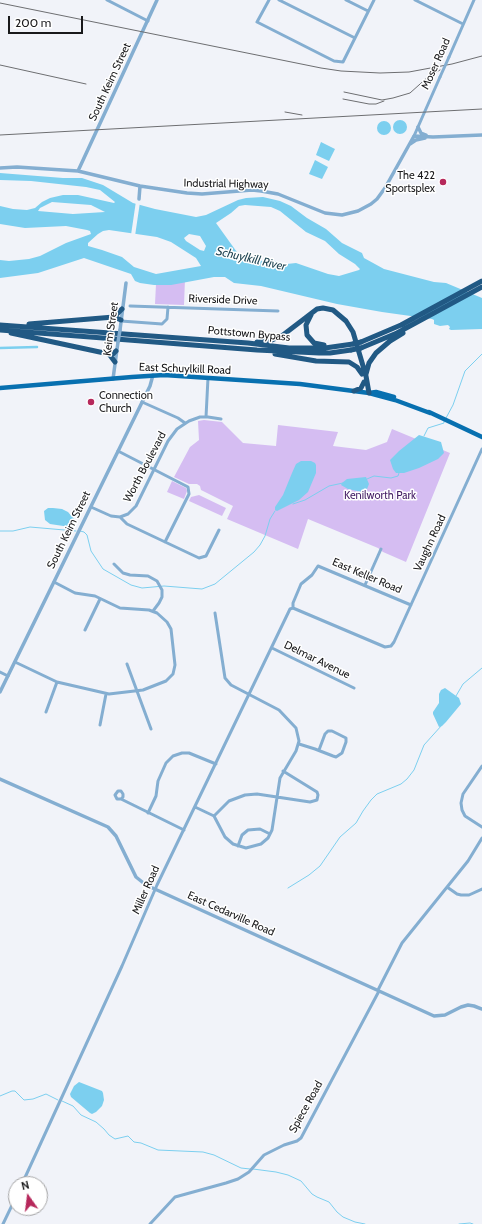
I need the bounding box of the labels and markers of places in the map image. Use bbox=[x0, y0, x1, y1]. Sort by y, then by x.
place label: The 422 Sportsplex bbox=[385, 169, 435, 195]
marker: The 422 Sportsplex bbox=[438, 177, 448, 187]
place label: Connection Church bbox=[99, 389, 153, 415]
marker: Connection Church bbox=[86, 397, 96, 407]

